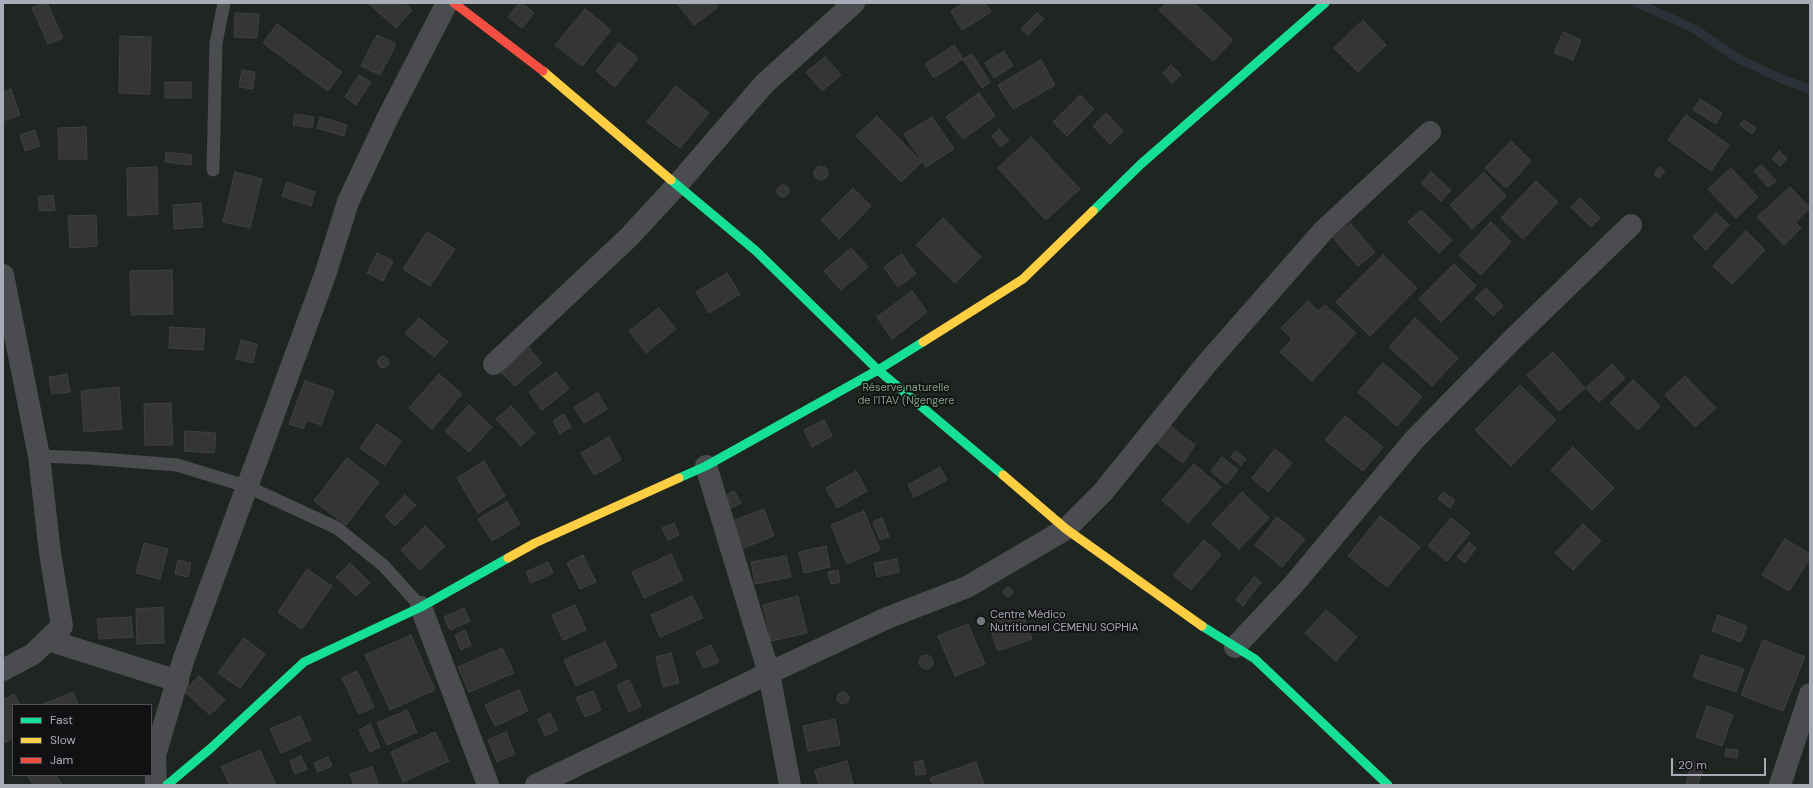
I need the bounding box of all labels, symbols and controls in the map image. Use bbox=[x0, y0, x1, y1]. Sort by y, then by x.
park label: Réserve naturelle de l'ITAV (Ngengere bbox=[857, 381, 955, 407]
place label: Centre Médico Nutritionnel CEMENU SOPHIA bbox=[990, 608, 1139, 634]
marker: Centre Médico Nutritionnel CEMENU SOPHIA bbox=[975, 615, 987, 627]
legend bbox=[12, 704, 152, 776]
text: Fast bbox=[50, 712, 73, 728]
text: Slow bbox=[50, 732, 76, 748]
scale bar bbox=[1673, 750, 1768, 776]
text: Jam bbox=[50, 752, 73, 768]
text: 20 m bbox=[1678, 757, 1707, 773]

